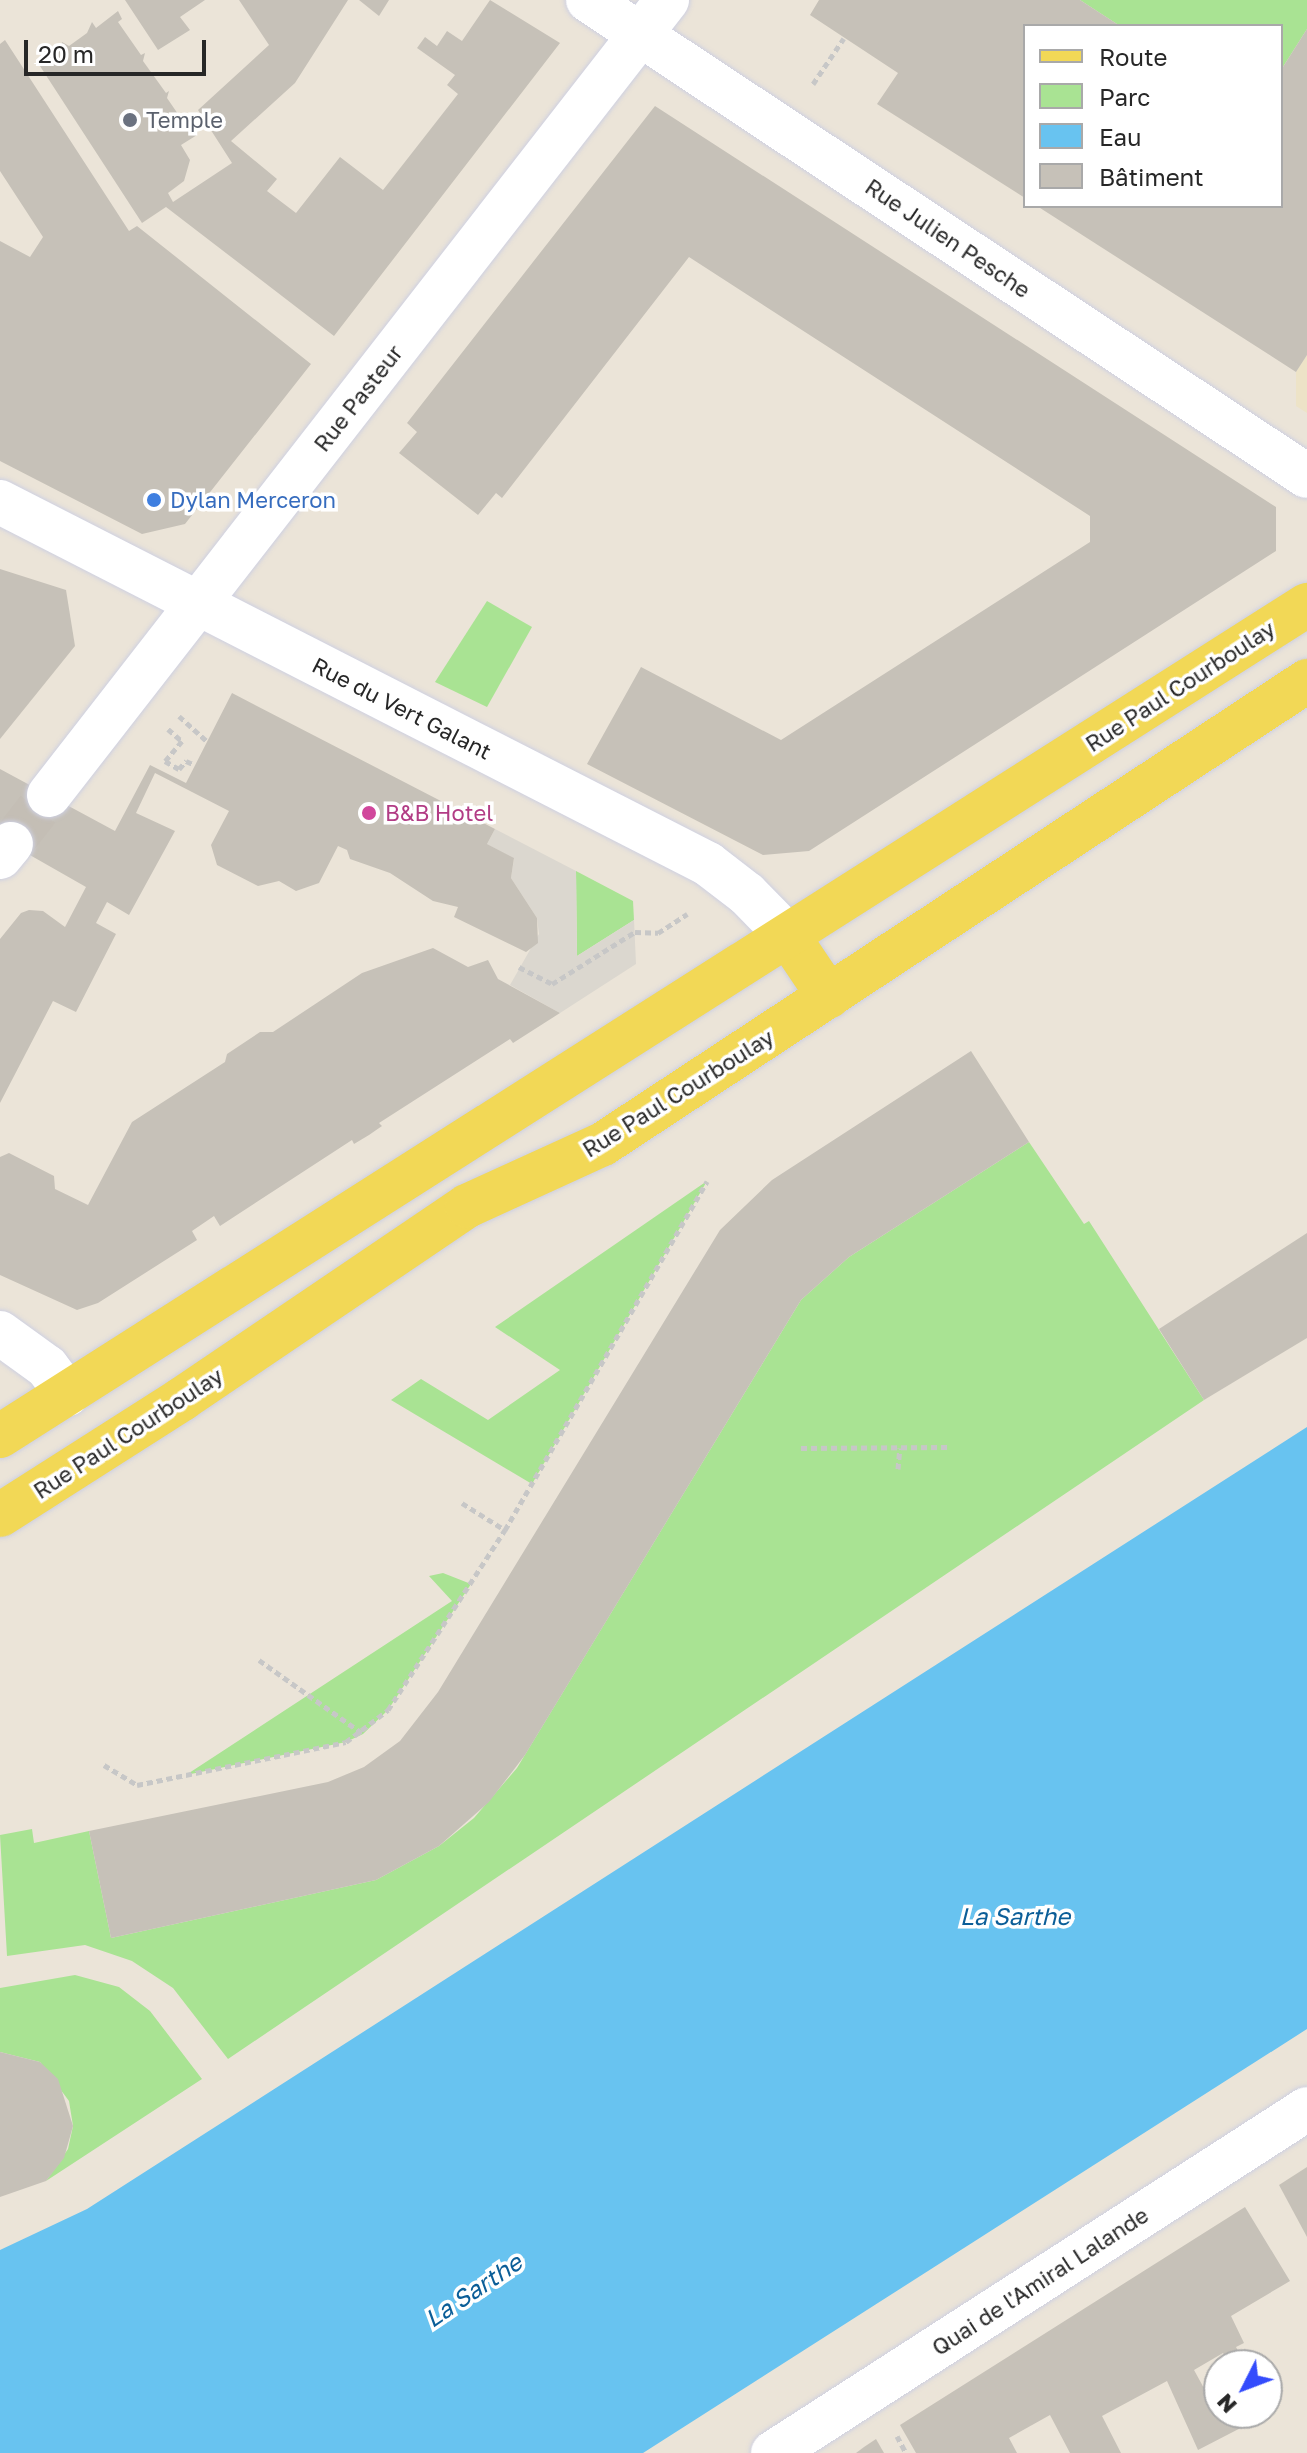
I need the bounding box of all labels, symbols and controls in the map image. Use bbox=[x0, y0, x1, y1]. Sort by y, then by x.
scale bar bbox=[28, 24, 210, 74]
legend bbox=[1023, 24, 1283, 208]
text: 20 m bbox=[38, 39, 94, 68]
text: Route bbox=[1099, 42, 1168, 71]
text: Parc bbox=[1099, 82, 1150, 111]
place label: Temple bbox=[146, 107, 223, 133]
marker: Temple bbox=[121, 111, 139, 129]
text: Eau bbox=[1099, 122, 1141, 151]
text: Bâtiment bbox=[1099, 162, 1204, 191]
street label: Rue Julien Pesche bbox=[861, 173, 1035, 303]
street label: Rue Pasteur bbox=[308, 340, 408, 456]
place label: Dylan Merceron bbox=[170, 487, 336, 513]
marker: Dylan Merceron bbox=[145, 491, 163, 509]
street label: Rue Paul Courboulay bbox=[1081, 615, 1279, 757]
street label: Rue du Vert Galant bbox=[308, 651, 496, 765]
place label: B&B Hotel bbox=[385, 800, 493, 826]
marker: B&B Hotel bbox=[360, 804, 378, 822]
street label: Rue Paul Courboulay bbox=[578, 1024, 778, 1162]
street label: Rue Paul Courboulay bbox=[29, 1362, 227, 1504]
water label: La Sarthe bbox=[960, 1902, 1070, 1930]
street label: Quai de l'Amiral Lalande bbox=[927, 2201, 1153, 2361]
water label: La Sarthe bbox=[419, 2247, 527, 2333]
north arrow bbox=[1203, 2349, 1283, 2429]
text: N bbox=[1211, 2389, 1242, 2419]

